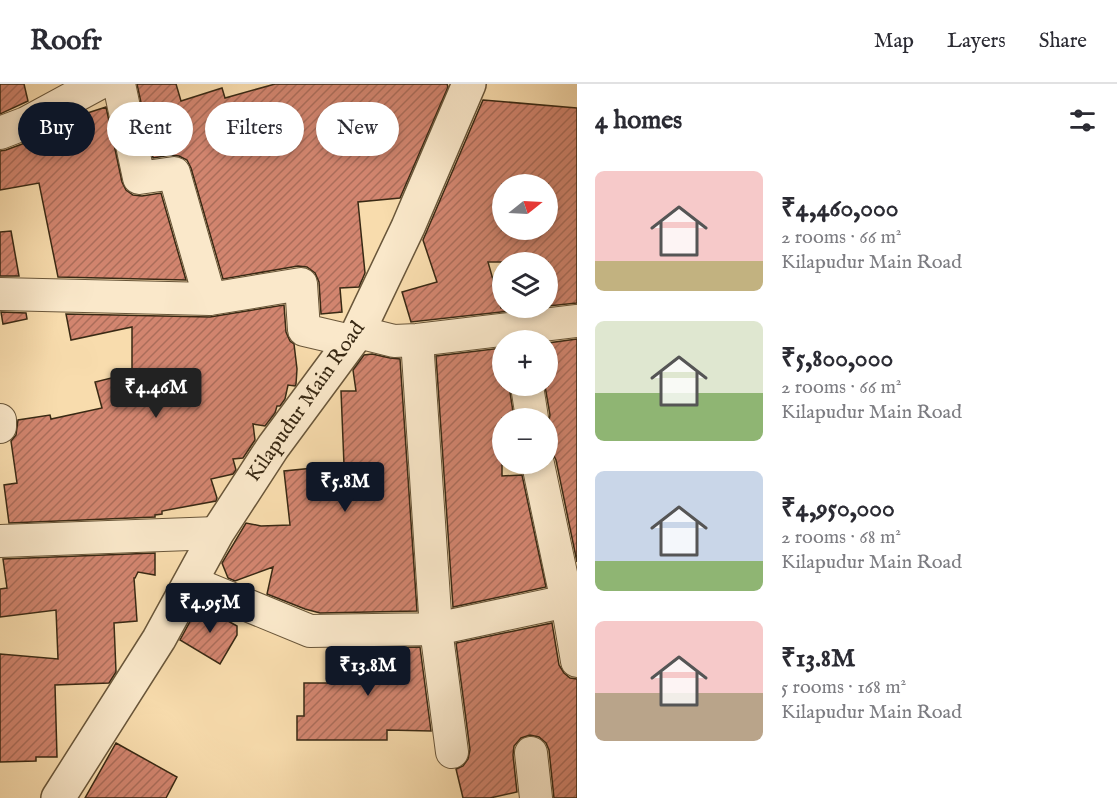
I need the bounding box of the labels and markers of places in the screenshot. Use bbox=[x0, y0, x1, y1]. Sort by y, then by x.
pin: ₹4.46M bbox=[107, 368, 205, 419]
pin: ₹5.8M bbox=[303, 462, 387, 513]
pin: ₹4.95M bbox=[161, 583, 259, 634]
pin: ₹13.8M bbox=[319, 646, 417, 697]

